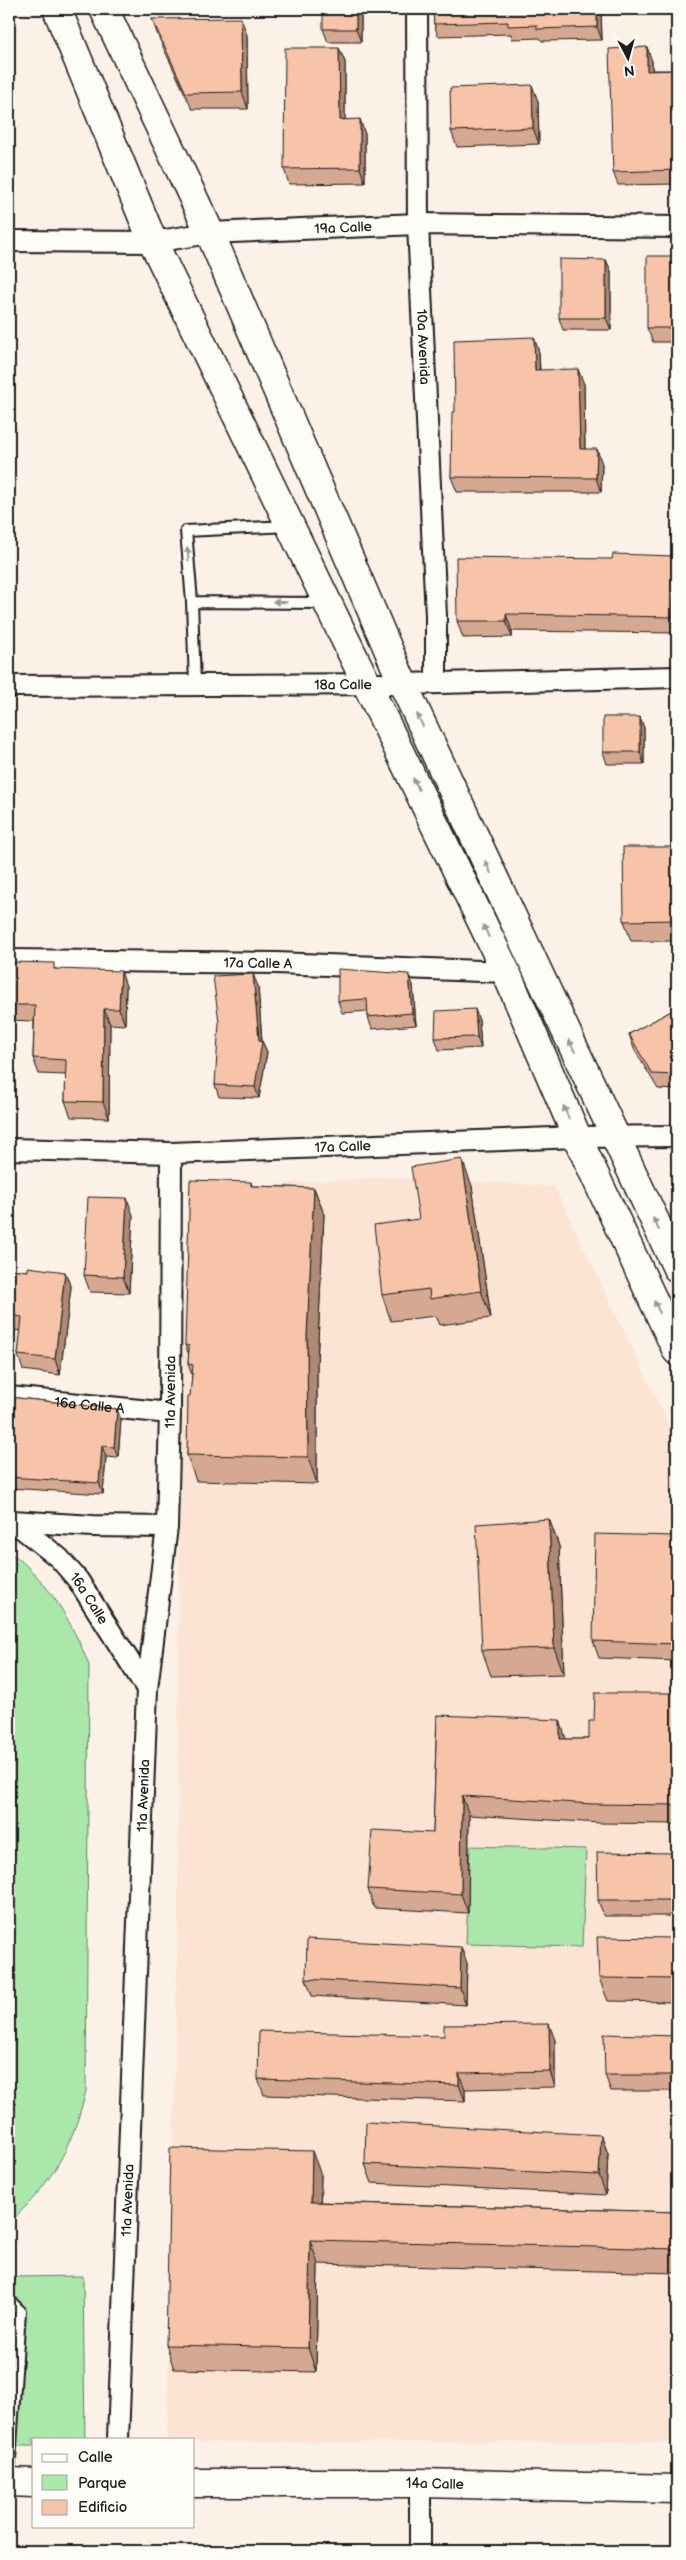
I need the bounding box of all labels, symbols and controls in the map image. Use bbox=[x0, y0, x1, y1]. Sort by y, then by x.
north arrow bbox=[604, 32, 654, 82]
text: N bbox=[623, 61, 635, 79]
street label: 19a Calle bbox=[314, 218, 372, 237]
street label: 10a Avenida bbox=[413, 309, 433, 385]
one-way arrow bbox=[184, 545, 192, 561]
one-way arrow bbox=[272, 598, 288, 606]
street label: 18a Calle bbox=[314, 676, 372, 693]
one-way arrow bbox=[415, 712, 424, 727]
one-way arrow bbox=[412, 777, 421, 792]
one-way arrow bbox=[484, 860, 492, 874]
one-way arrow bbox=[482, 924, 490, 938]
street label: 17a Calle A bbox=[224, 954, 293, 973]
one-way arrow bbox=[568, 1039, 576, 1053]
one-way arrow bbox=[561, 1105, 569, 1119]
street label: 17a Calle bbox=[314, 1137, 371, 1156]
one-way arrow bbox=[652, 1217, 660, 1231]
one-way arrow bbox=[652, 1300, 660, 1314]
street label: 11a Avenida bbox=[162, 1355, 179, 1428]
street label: 16a Calle A bbox=[54, 1394, 126, 1417]
street label: 16a Calle bbox=[66, 1569, 112, 1627]
street label: 11a Avenida bbox=[133, 1759, 153, 1832]
street label: 11a Avenida bbox=[118, 2163, 138, 2237]
legend bbox=[32, 2438, 195, 2528]
text: Calle bbox=[78, 2448, 113, 2467]
text: Parque bbox=[78, 2474, 127, 2493]
street label: 14a Calle bbox=[406, 2475, 464, 2493]
text: Edificio bbox=[78, 2498, 127, 2517]

